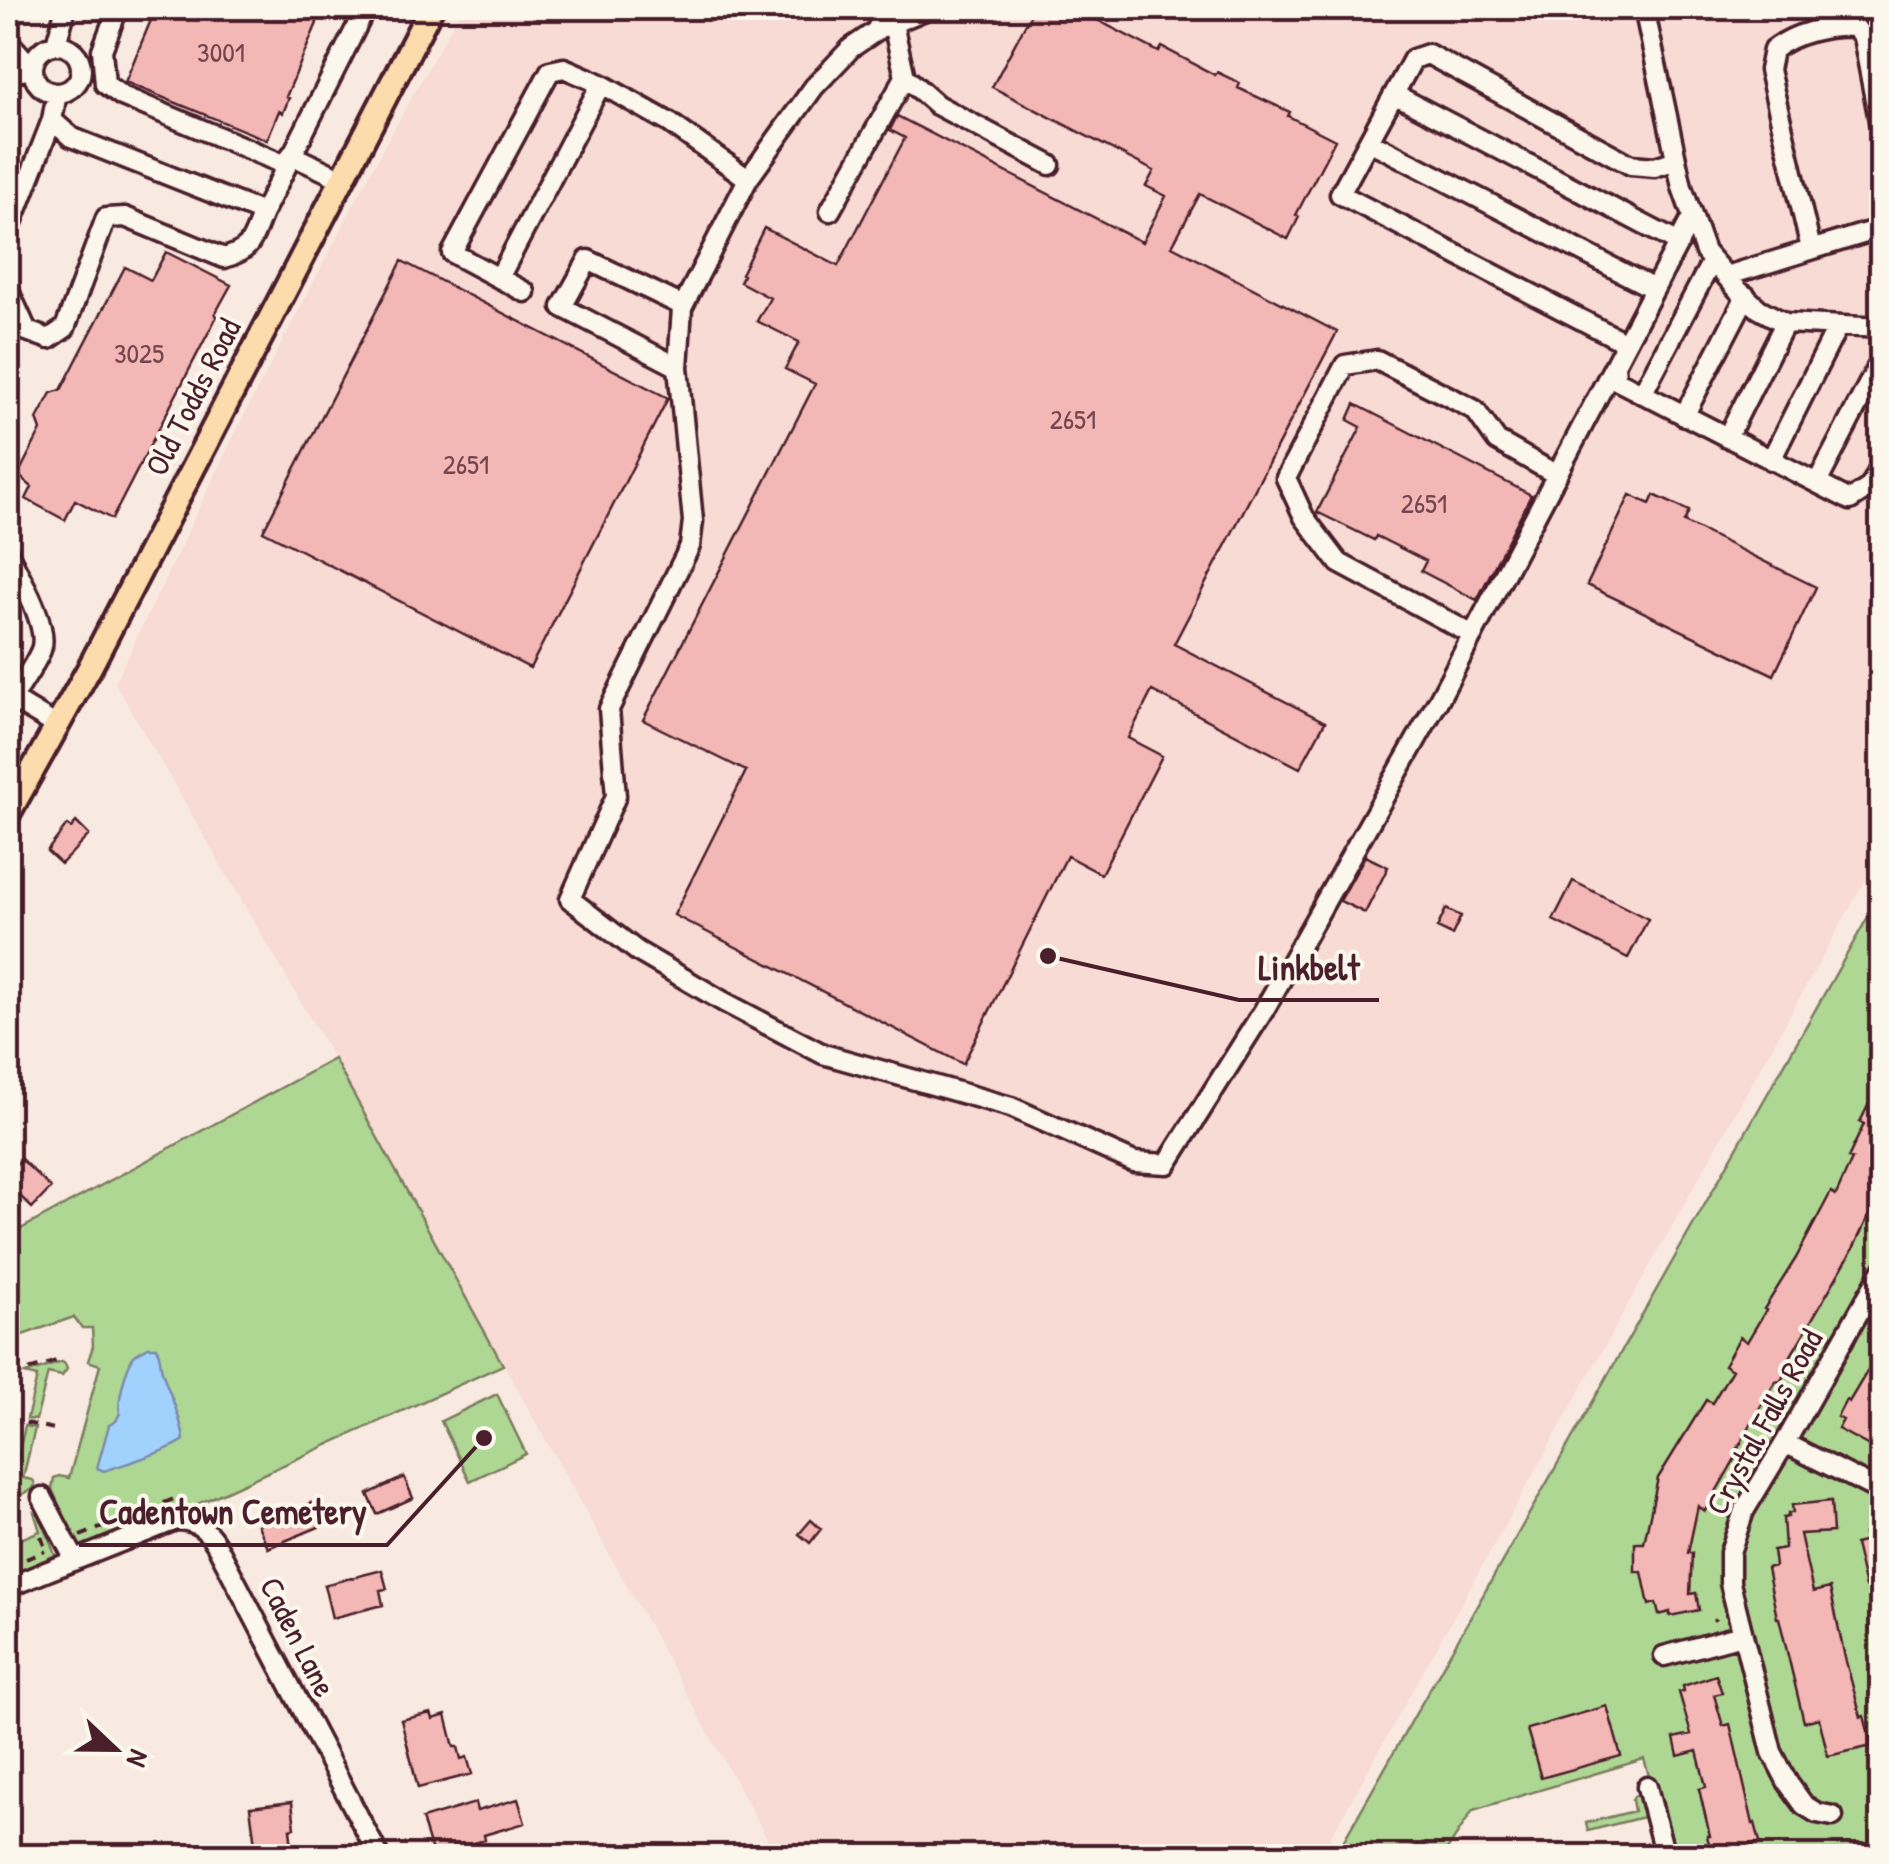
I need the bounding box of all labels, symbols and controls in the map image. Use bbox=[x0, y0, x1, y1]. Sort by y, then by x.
house number: 3001 bbox=[197, 33, 245, 71]
street label: Old Todds Road bbox=[135, 311, 251, 483]
house number: 3025 bbox=[114, 334, 164, 372]
house number: 2651 bbox=[1050, 400, 1096, 438]
house number: 2651 bbox=[443, 445, 489, 483]
house number: 2651 bbox=[1401, 484, 1447, 522]
callout: Linkbelt bbox=[1239, 935, 1379, 1000]
text: Linkbelt bbox=[1259, 944, 1360, 991]
street label: Crystal Falls Road bbox=[1695, 1321, 1832, 1522]
callout: Cadentown Cemetery bbox=[79, 1480, 387, 1545]
text: Cadentown Cemetery bbox=[99, 1488, 367, 1536]
street label: Caden Lane bbox=[250, 1570, 347, 1704]
north arrow bbox=[65, 1699, 165, 1799]
text: N bbox=[118, 1744, 159, 1772]

